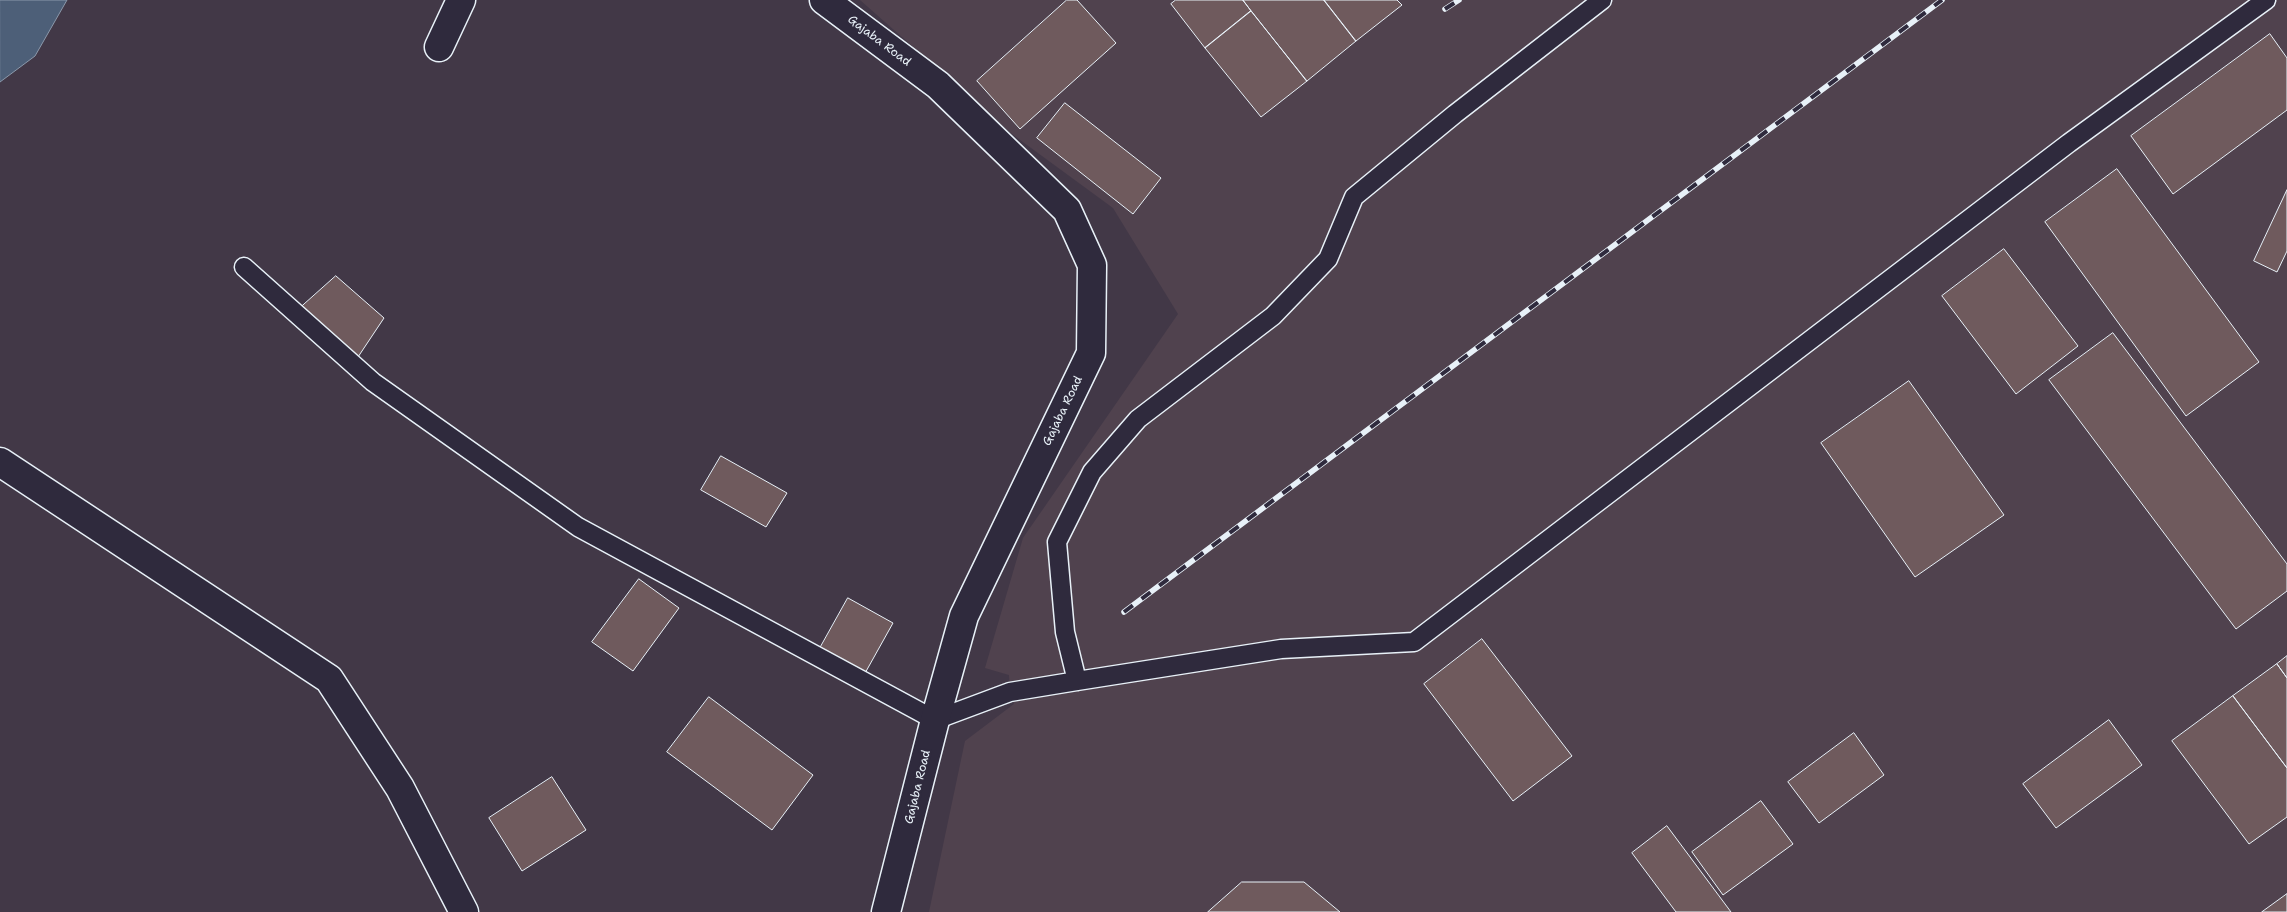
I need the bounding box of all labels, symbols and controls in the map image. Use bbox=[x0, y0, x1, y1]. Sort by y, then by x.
street label: Gajaba Road bbox=[844, 12, 914, 70]
street label: Gajaba Road bbox=[1040, 374, 1086, 448]
street label: Gajaba Road bbox=[902, 749, 934, 825]

